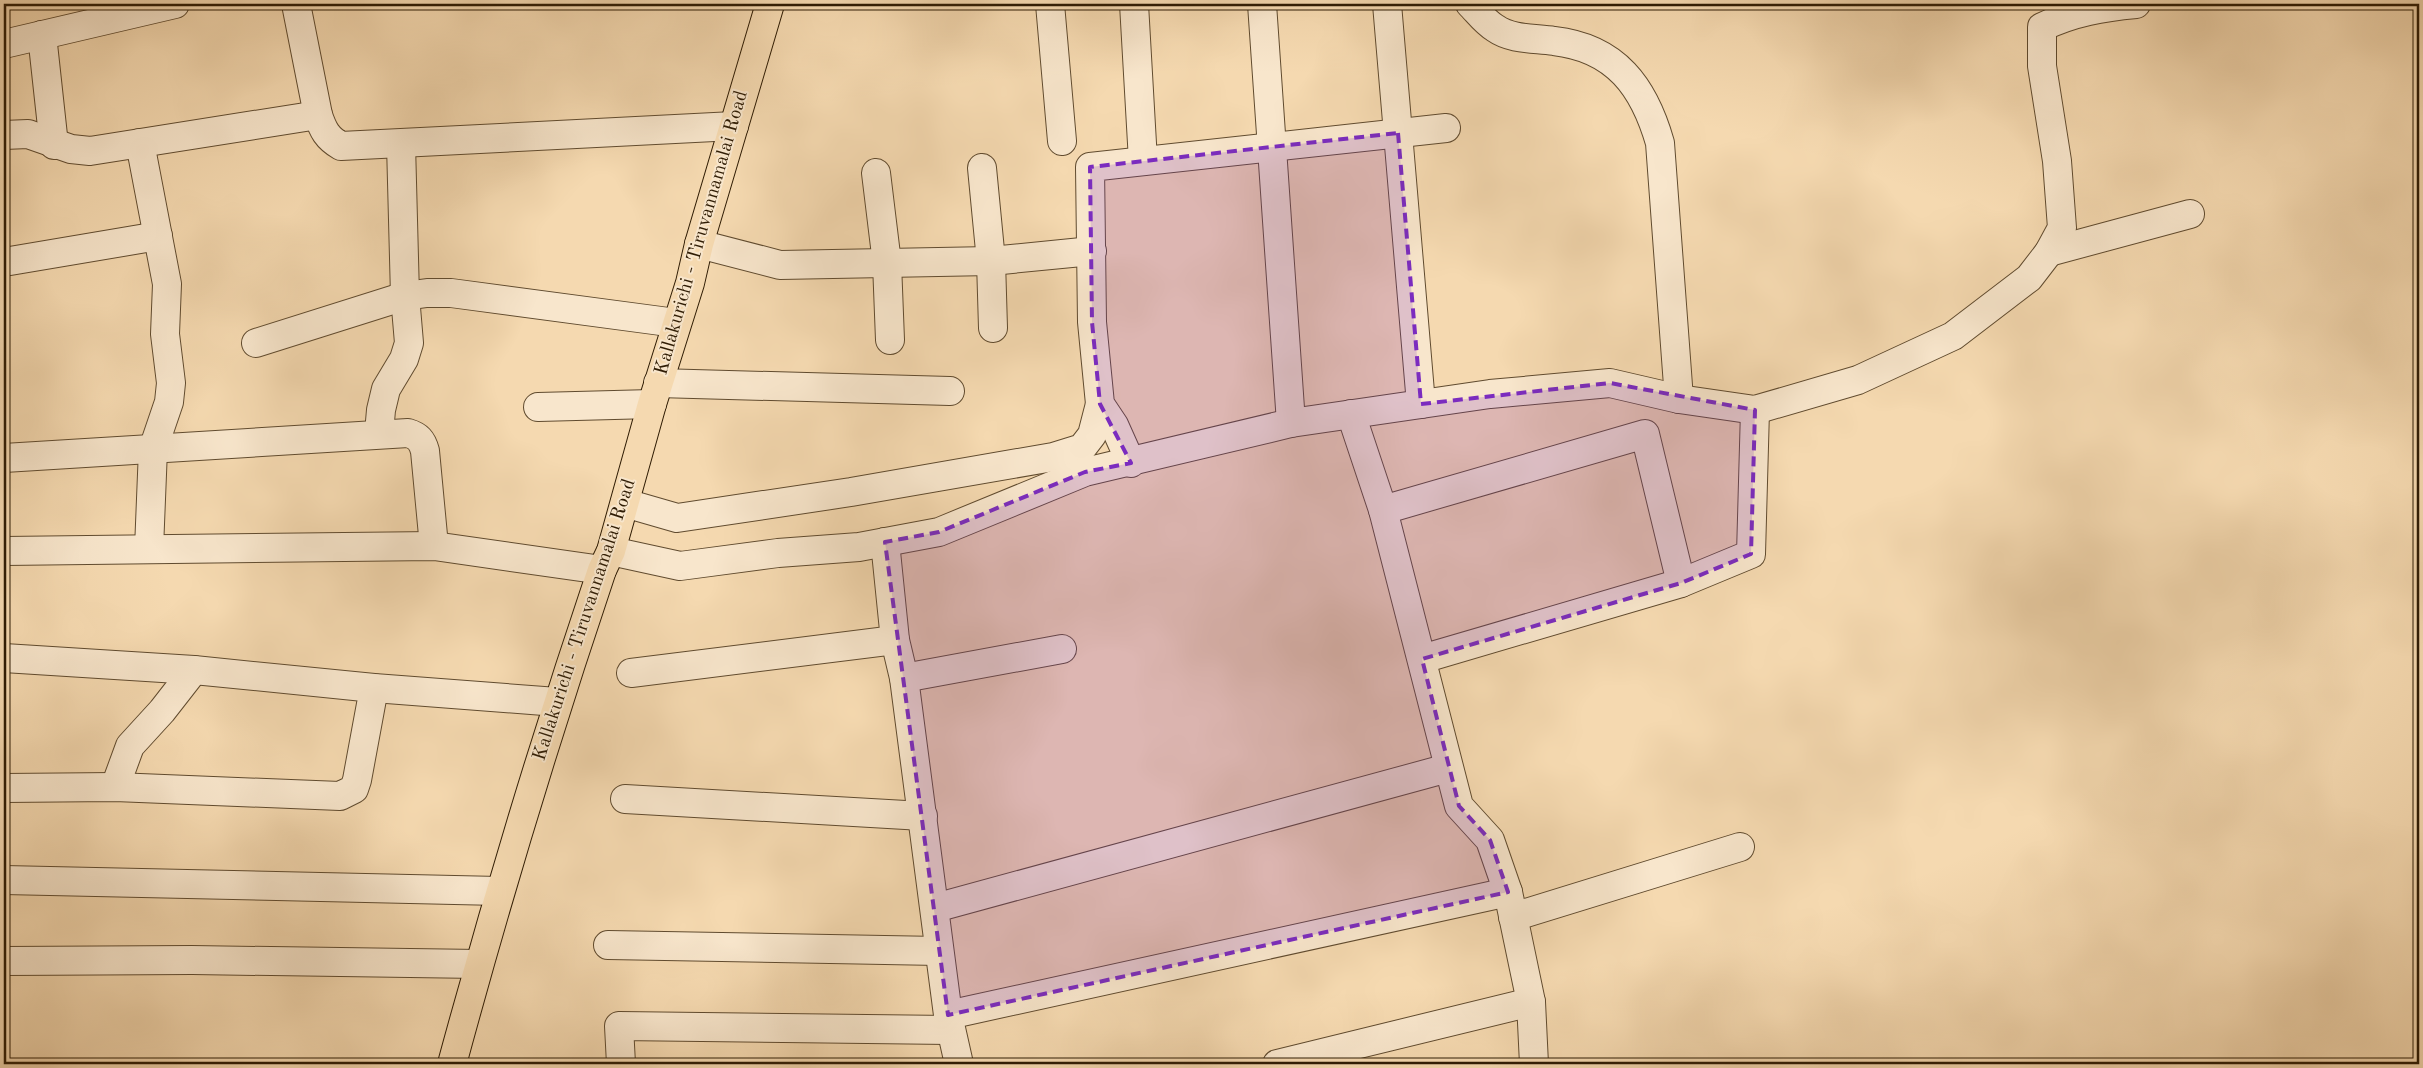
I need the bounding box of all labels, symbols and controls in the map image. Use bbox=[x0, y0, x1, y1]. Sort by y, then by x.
street label: Kallakurichi - Tiruvannamalai Road bbox=[652, 89, 752, 377]
street label: Kallakurichi - Tiruvannamalai Road bbox=[530, 477, 640, 763]

